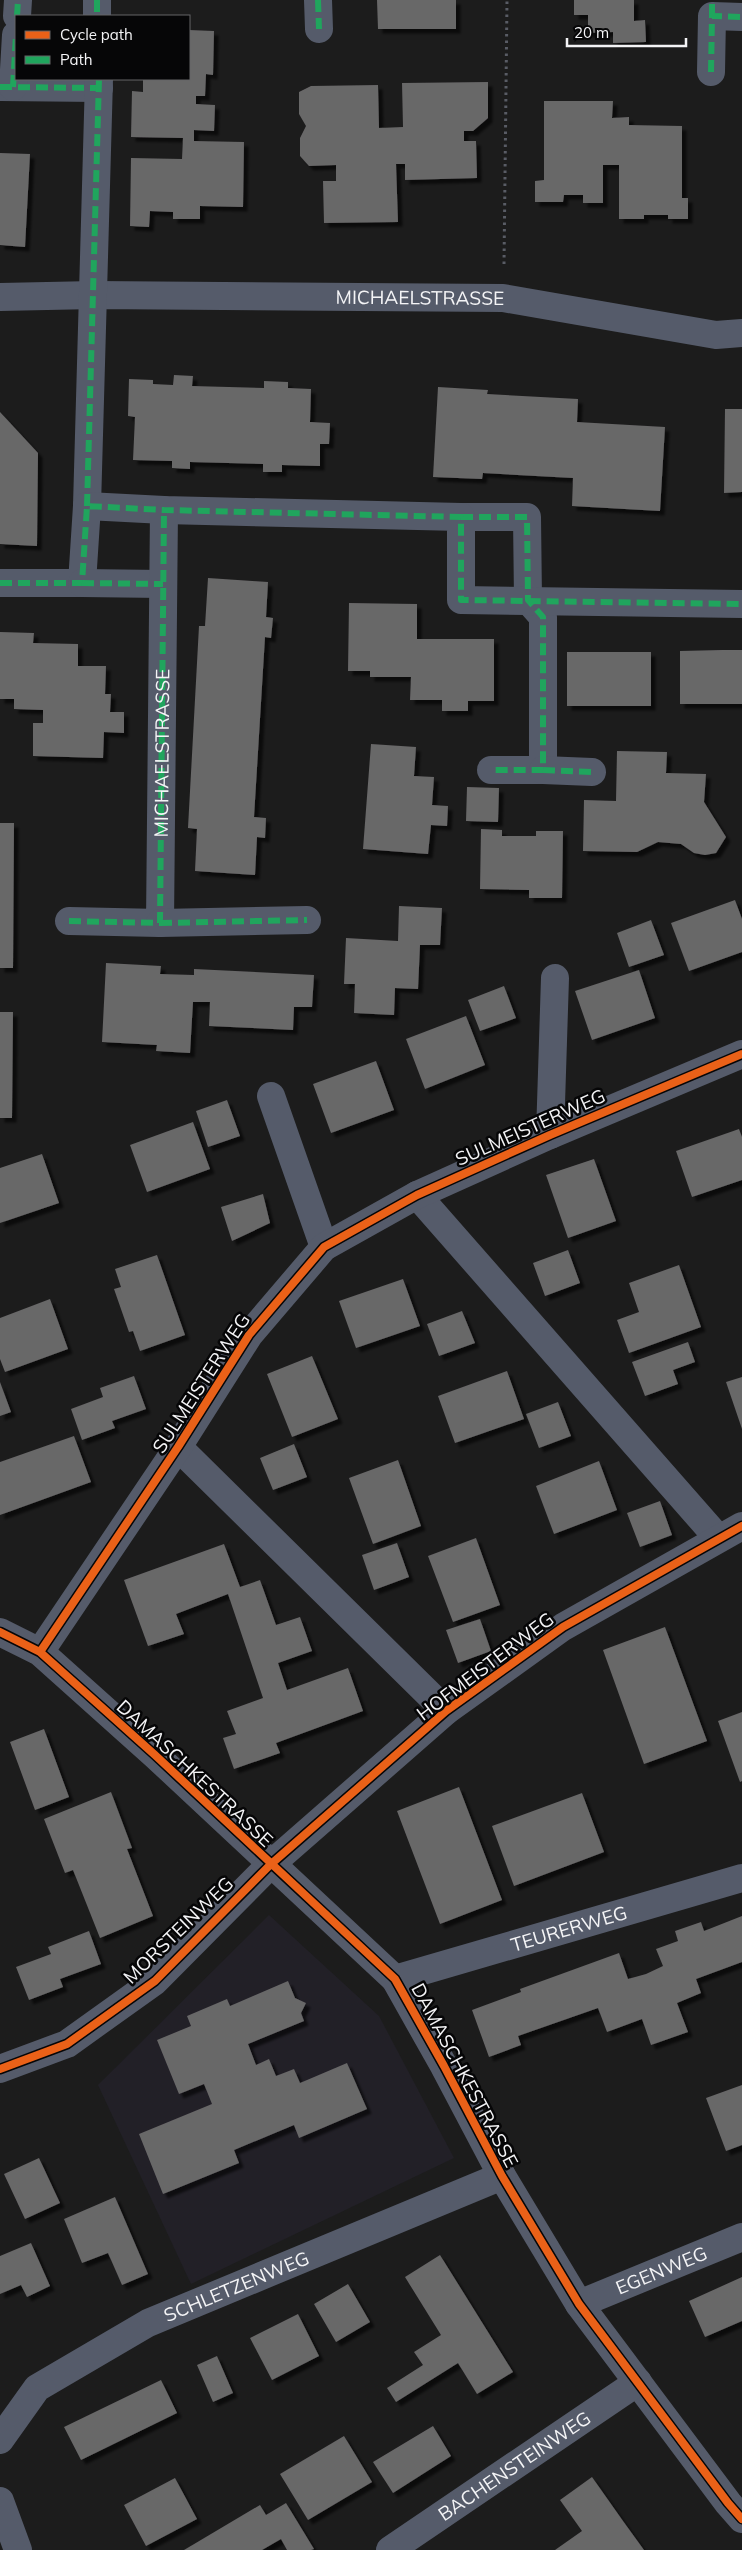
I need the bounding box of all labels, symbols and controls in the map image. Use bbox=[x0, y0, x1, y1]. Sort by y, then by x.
legend bbox=[15, 15, 190, 80]
scale bar bbox=[567, 15, 686, 47]
text: 20 m bbox=[574, 23, 609, 42]
text: Cycle path bbox=[60, 25, 133, 44]
text: Path bbox=[60, 50, 92, 69]
street label: MICHAELSTRASSE bbox=[336, 285, 504, 310]
street label: MICHAELSTRASSE bbox=[149, 669, 174, 837]
street label: SULMEISTERWEG bbox=[451, 1083, 609, 1171]
street label: SULMEISTERWEG bbox=[147, 1309, 255, 1457]
street label: HOFMEISTERWEG bbox=[412, 1607, 558, 1725]
street label: DAMASCHKESTRASSE bbox=[112, 1694, 278, 1852]
street label: MORSTEINWEG bbox=[118, 1872, 238, 1988]
street label: TEURERWEG bbox=[508, 1900, 630, 1957]
street label: DAMASCHKESTRASSE bbox=[406, 1979, 524, 2171]
street label: EGENWEG bbox=[612, 2241, 711, 2300]
street label: SCHLETZENWEG bbox=[160, 2246, 312, 2327]
street label: BACHENSTEINWEG bbox=[433, 2406, 595, 2526]

